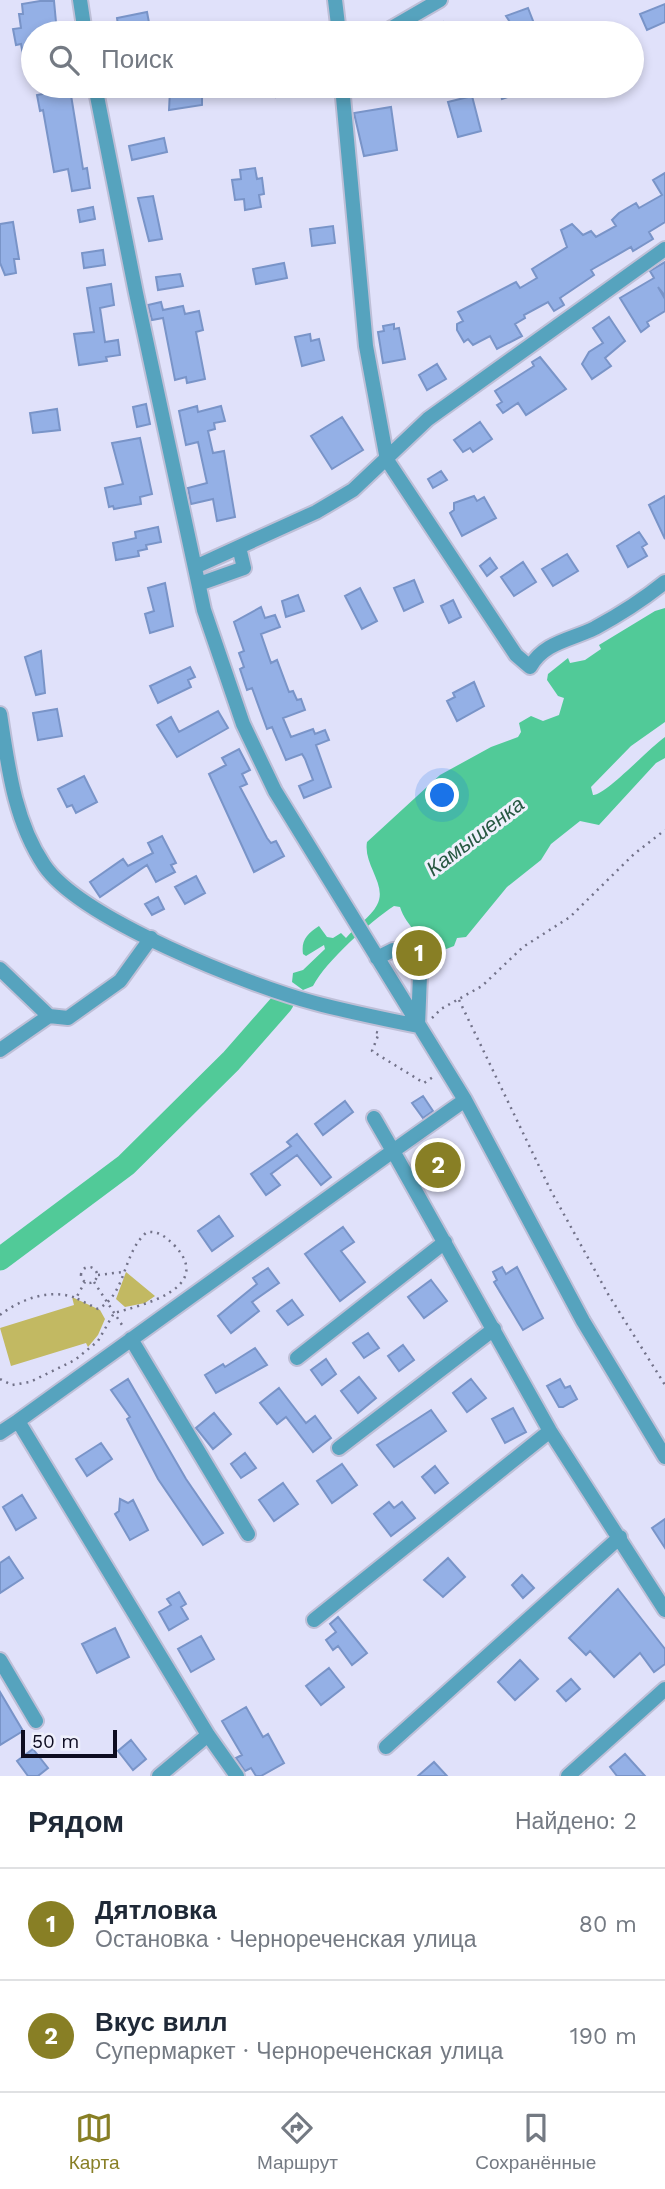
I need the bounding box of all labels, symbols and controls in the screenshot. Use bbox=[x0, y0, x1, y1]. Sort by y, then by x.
search box bbox=[21, 21, 644, 98]
icon: search bbox=[45, 41, 83, 79]
text: Поиск bbox=[101, 44, 173, 74]
your location bbox=[425, 778, 459, 812]
water label: Камышенка bbox=[421, 791, 529, 881]
pin: 1 bbox=[396, 927, 442, 979]
pin: 2 bbox=[415, 1139, 461, 1191]
scale bar bbox=[21, 1727, 117, 1759]
text: 50 m bbox=[32, 1730, 79, 1753]
text: Рядом bbox=[28, 1804, 124, 1839]
text: Найдено: 2 bbox=[515, 1808, 637, 1835]
text: Дятловка bbox=[95, 1895, 217, 1925]
text: 1 bbox=[46, 1911, 56, 1938]
text: 80 m bbox=[579, 1911, 637, 1938]
text: Остановка · Чернореченская улица bbox=[95, 1926, 477, 1953]
text: Вкус вилл bbox=[95, 2007, 228, 2037]
text: 2 bbox=[44, 2023, 58, 2050]
text: 190 m bbox=[570, 2023, 637, 2050]
text: Супермаркет · Чернореченская улица bbox=[95, 2038, 503, 2065]
tab: Карта bbox=[69, 2109, 120, 2174]
tab: Маршрут bbox=[257, 2109, 338, 2174]
tab: Сохранённые bbox=[475, 2109, 596, 2174]

